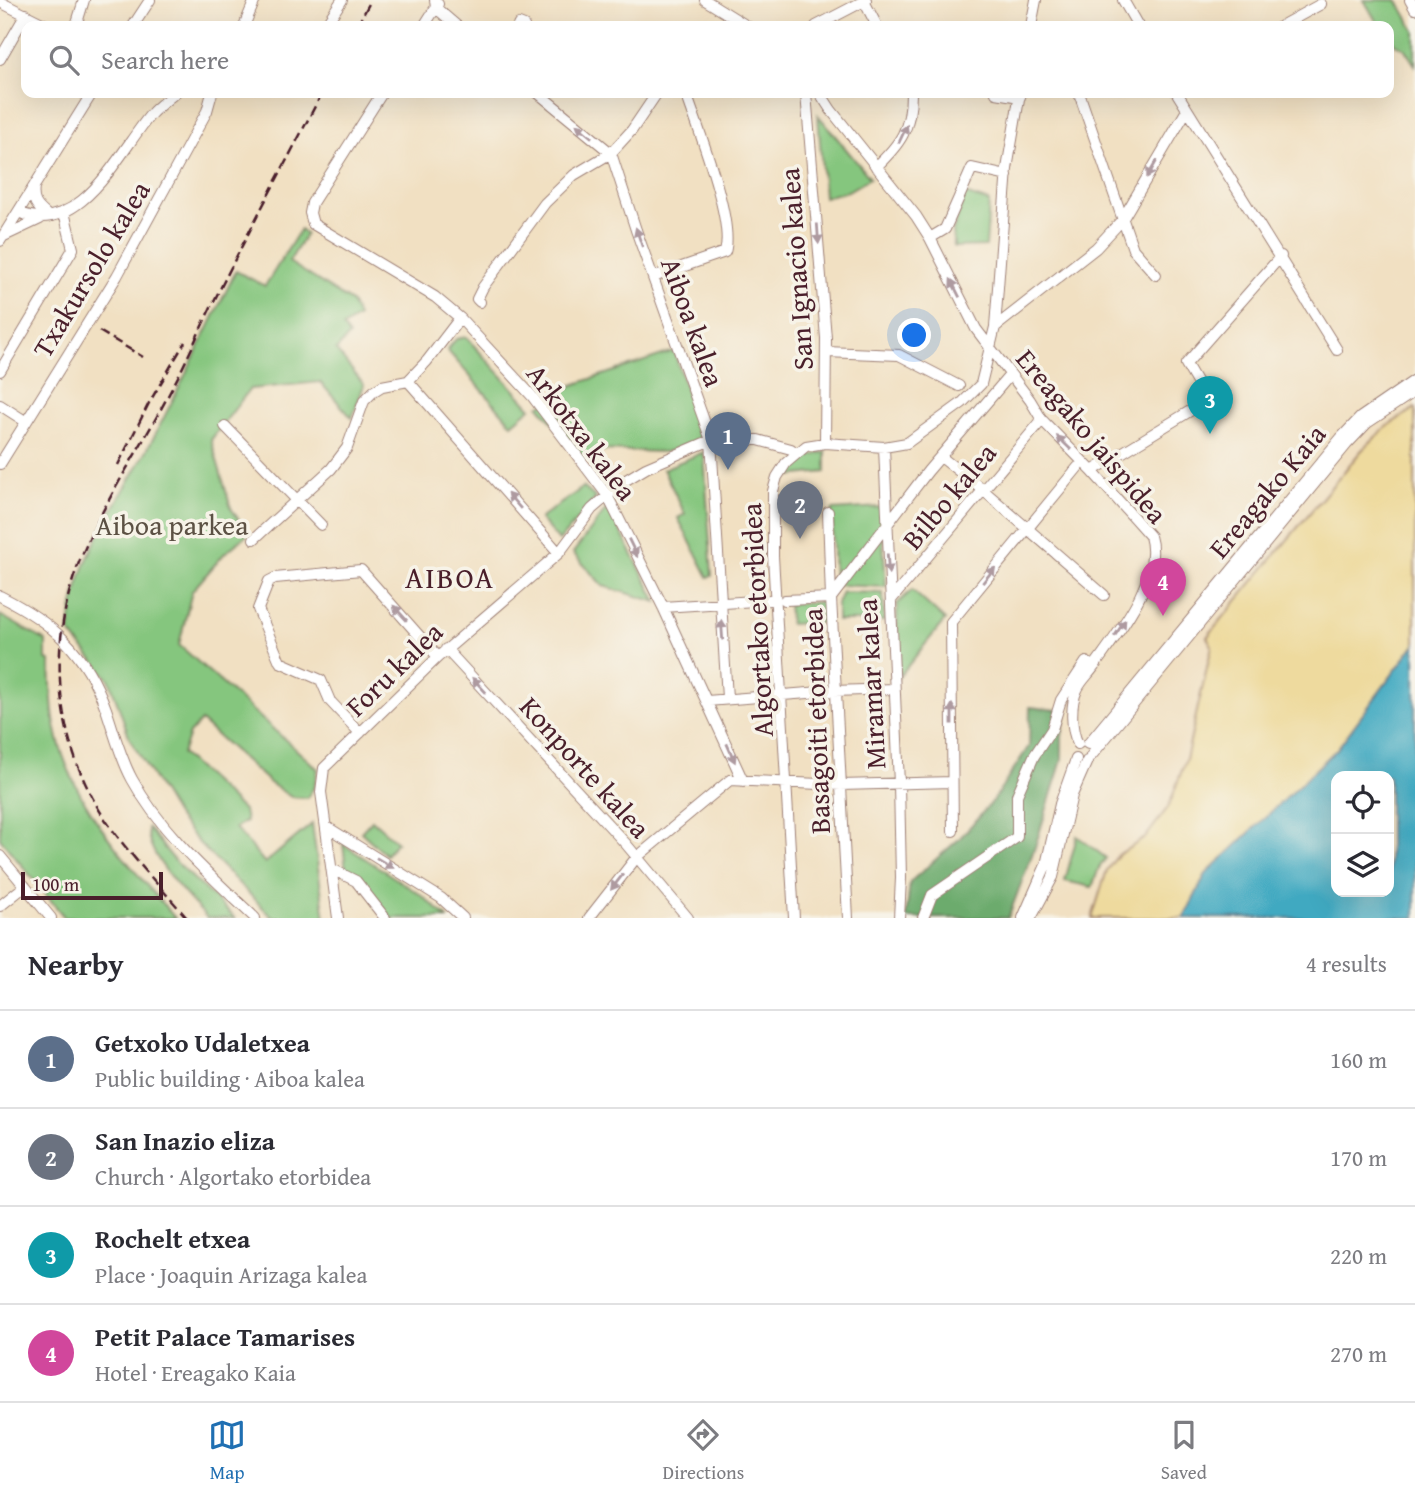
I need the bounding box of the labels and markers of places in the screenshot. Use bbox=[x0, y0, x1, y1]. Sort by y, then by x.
pin: 3 bbox=[1187, 376, 1233, 434]
pin: 1 bbox=[705, 412, 751, 470]
pin: 2 bbox=[777, 481, 823, 539]
pin: 4 bbox=[1140, 558, 1186, 616]

